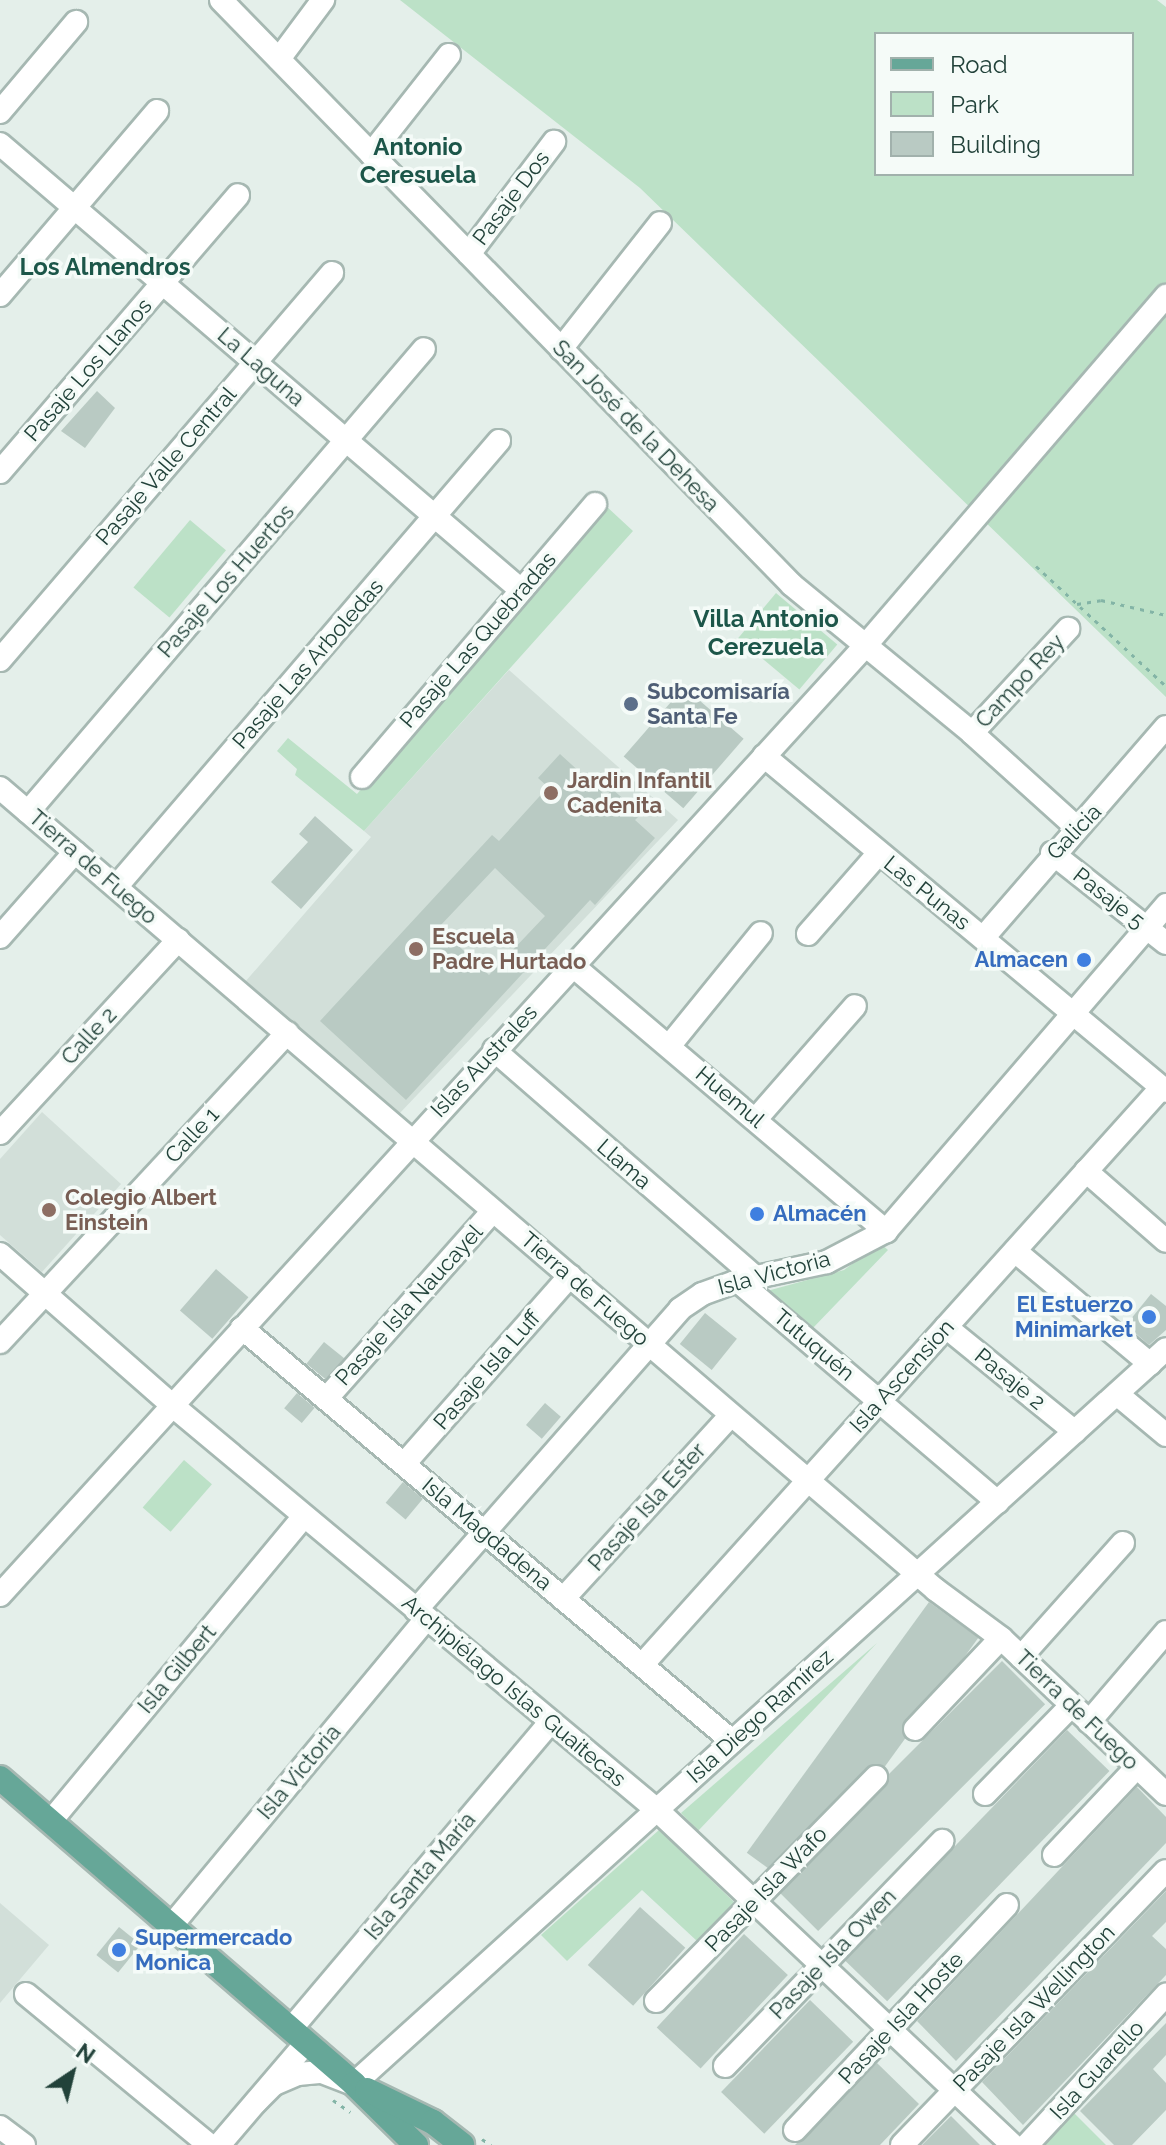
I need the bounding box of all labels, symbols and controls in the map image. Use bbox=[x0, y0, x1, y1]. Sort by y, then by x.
legend bbox=[874, 32, 1134, 176]
text: Road bbox=[950, 50, 1008, 79]
text: Park bbox=[950, 90, 999, 119]
text: Building bbox=[950, 130, 1041, 159]
district label: Antonio Ceresuela bbox=[360, 133, 476, 189]
street label: Pasaje Dos bbox=[467, 146, 555, 250]
district label: Los Almendros bbox=[19, 253, 191, 281]
street label: Pasaje Los Llanos bbox=[19, 293, 157, 447]
street label: La Laguna bbox=[212, 322, 310, 412]
street label: San José de la Dehesa bbox=[547, 334, 725, 518]
street label: Pasaje Valle Central bbox=[90, 381, 242, 551]
street label: Pasaje Los Huertos bbox=[152, 499, 300, 663]
street label: Pasaje Las Quebradas bbox=[394, 547, 562, 733]
street label: Pasaje Las Arboledas bbox=[227, 573, 389, 755]
district label: Villa Antonio Cerezuela bbox=[693, 605, 839, 661]
street label: Campo Rey bbox=[970, 629, 1070, 733]
place label: Subcomisaría Santa Fe bbox=[647, 678, 790, 730]
marker: Subcomisaría Santa Fe bbox=[622, 695, 640, 713]
place label: Jardin Infantil Cadenita bbox=[567, 767, 711, 818]
marker: Jardin Infantil Cadenita bbox=[542, 784, 560, 802]
street label: Galicia bbox=[1041, 799, 1107, 865]
street label: Tierra de Fuego bbox=[23, 804, 163, 930]
street label: Las Punas bbox=[879, 850, 975, 936]
street label: Pasaje 5 bbox=[1068, 862, 1150, 934]
place label: Escuela Padre Hurtado bbox=[432, 923, 586, 974]
marker: Escuela Padre Hurtado bbox=[407, 940, 425, 958]
place label: Almacen bbox=[974, 947, 1068, 973]
marker: Almacen bbox=[1075, 951, 1093, 969]
street label: Islas Australes bbox=[425, 999, 543, 1123]
street label: Calle 2 bbox=[56, 1002, 122, 1070]
street label: Huemul bbox=[690, 1061, 770, 1133]
street label: Calle 1 bbox=[160, 1102, 224, 1168]
street label: Llama bbox=[592, 1133, 656, 1195]
place label: Colegio Albert Einstein bbox=[65, 1184, 217, 1236]
marker: Colegio Albert Einstein bbox=[40, 1201, 58, 1219]
place label: Almacén bbox=[773, 1201, 867, 1227]
marker: Almacén bbox=[748, 1205, 766, 1223]
street label: Pasaje Isla Naucayel bbox=[330, 1219, 488, 1391]
street label: Tierra de Fuego bbox=[515, 1226, 655, 1352]
street label: Isla Victoria bbox=[714, 1245, 834, 1301]
place label: El Estuerzo Minimarket bbox=[1015, 1291, 1133, 1342]
street label: Tutuquén bbox=[768, 1304, 860, 1386]
street label: Pasaje Isla Luff bbox=[428, 1305, 546, 1435]
marker: El Estuerzo Minimarket bbox=[1140, 1308, 1158, 1326]
street label: Isla Ascension bbox=[844, 1314, 960, 1438]
street label: Pasaje 2 bbox=[969, 1343, 1051, 1415]
street label: Pasaje Isla Ester bbox=[583, 1438, 711, 1576]
street label: Isla Magdadena bbox=[417, 1472, 557, 1596]
street label: Archipiélago Islas Guaitecas bbox=[397, 1590, 631, 1792]
street label: Isla Gilbert bbox=[132, 1619, 222, 1719]
street label: Isla Diego Ramírez bbox=[682, 1643, 838, 1789]
street label: Tierra de Fuego bbox=[1010, 1644, 1144, 1776]
street label: Isla Victoria bbox=[252, 1719, 346, 1825]
street label: Isla Santa María bbox=[359, 1807, 481, 1945]
street label: Pasaje Isla Wafo bbox=[699, 1821, 833, 1957]
street label: Pasaje Isla Owen bbox=[764, 1883, 902, 2025]
street label: Pasaje Isla Wellington bbox=[947, 1919, 1121, 2097]
place label: Supermercado Monica bbox=[135, 1924, 292, 1976]
marker: Supermercado Monica bbox=[110, 1941, 128, 1959]
street label: Pasaje Isla Hoste bbox=[833, 1946, 969, 2090]
street label: Isla Guarello bbox=[1044, 2015, 1150, 2125]
north arrow bbox=[32, 2033, 112, 2113]
text: N bbox=[71, 2038, 100, 2069]

